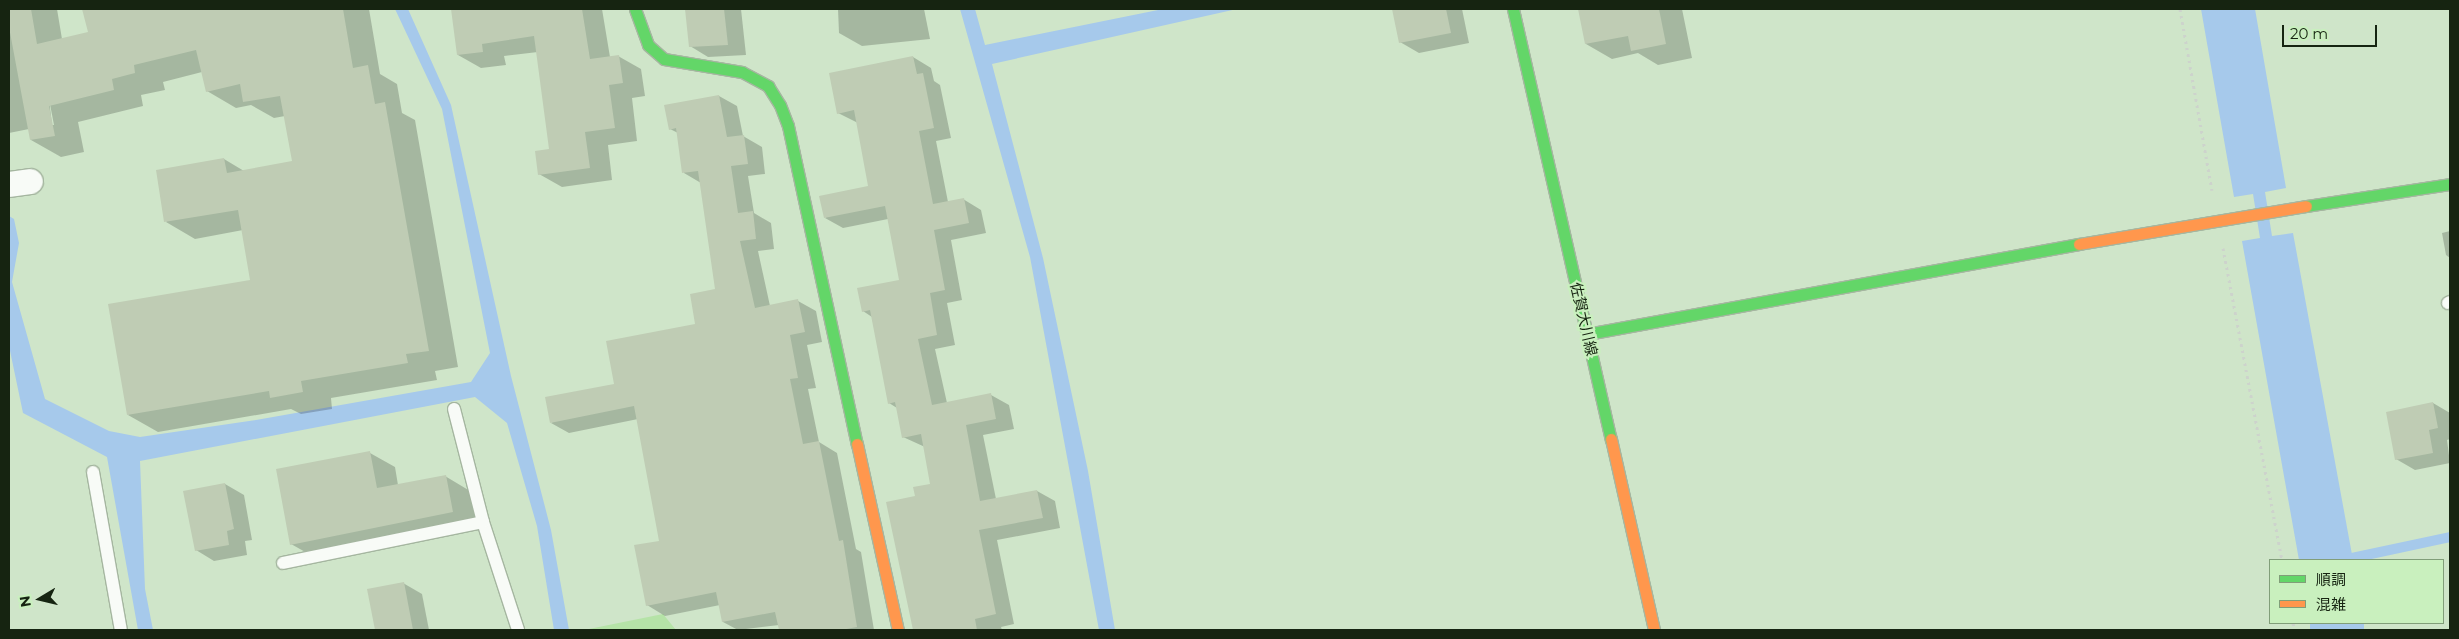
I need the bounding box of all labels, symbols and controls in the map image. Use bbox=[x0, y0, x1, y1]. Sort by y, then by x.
scale bar bbox=[2284, 15, 2379, 47]
text: 20 m bbox=[2290, 24, 2328, 43]
street label: 佐賀大川線 bbox=[1567, 280, 1601, 358]
legend bbox=[2269, 559, 2444, 624]
text: 順調 bbox=[2316, 570, 2346, 589]
north arrow bbox=[15, 574, 65, 624]
text: N bbox=[15, 594, 35, 608]
text: 混雑 bbox=[2316, 595, 2346, 614]

